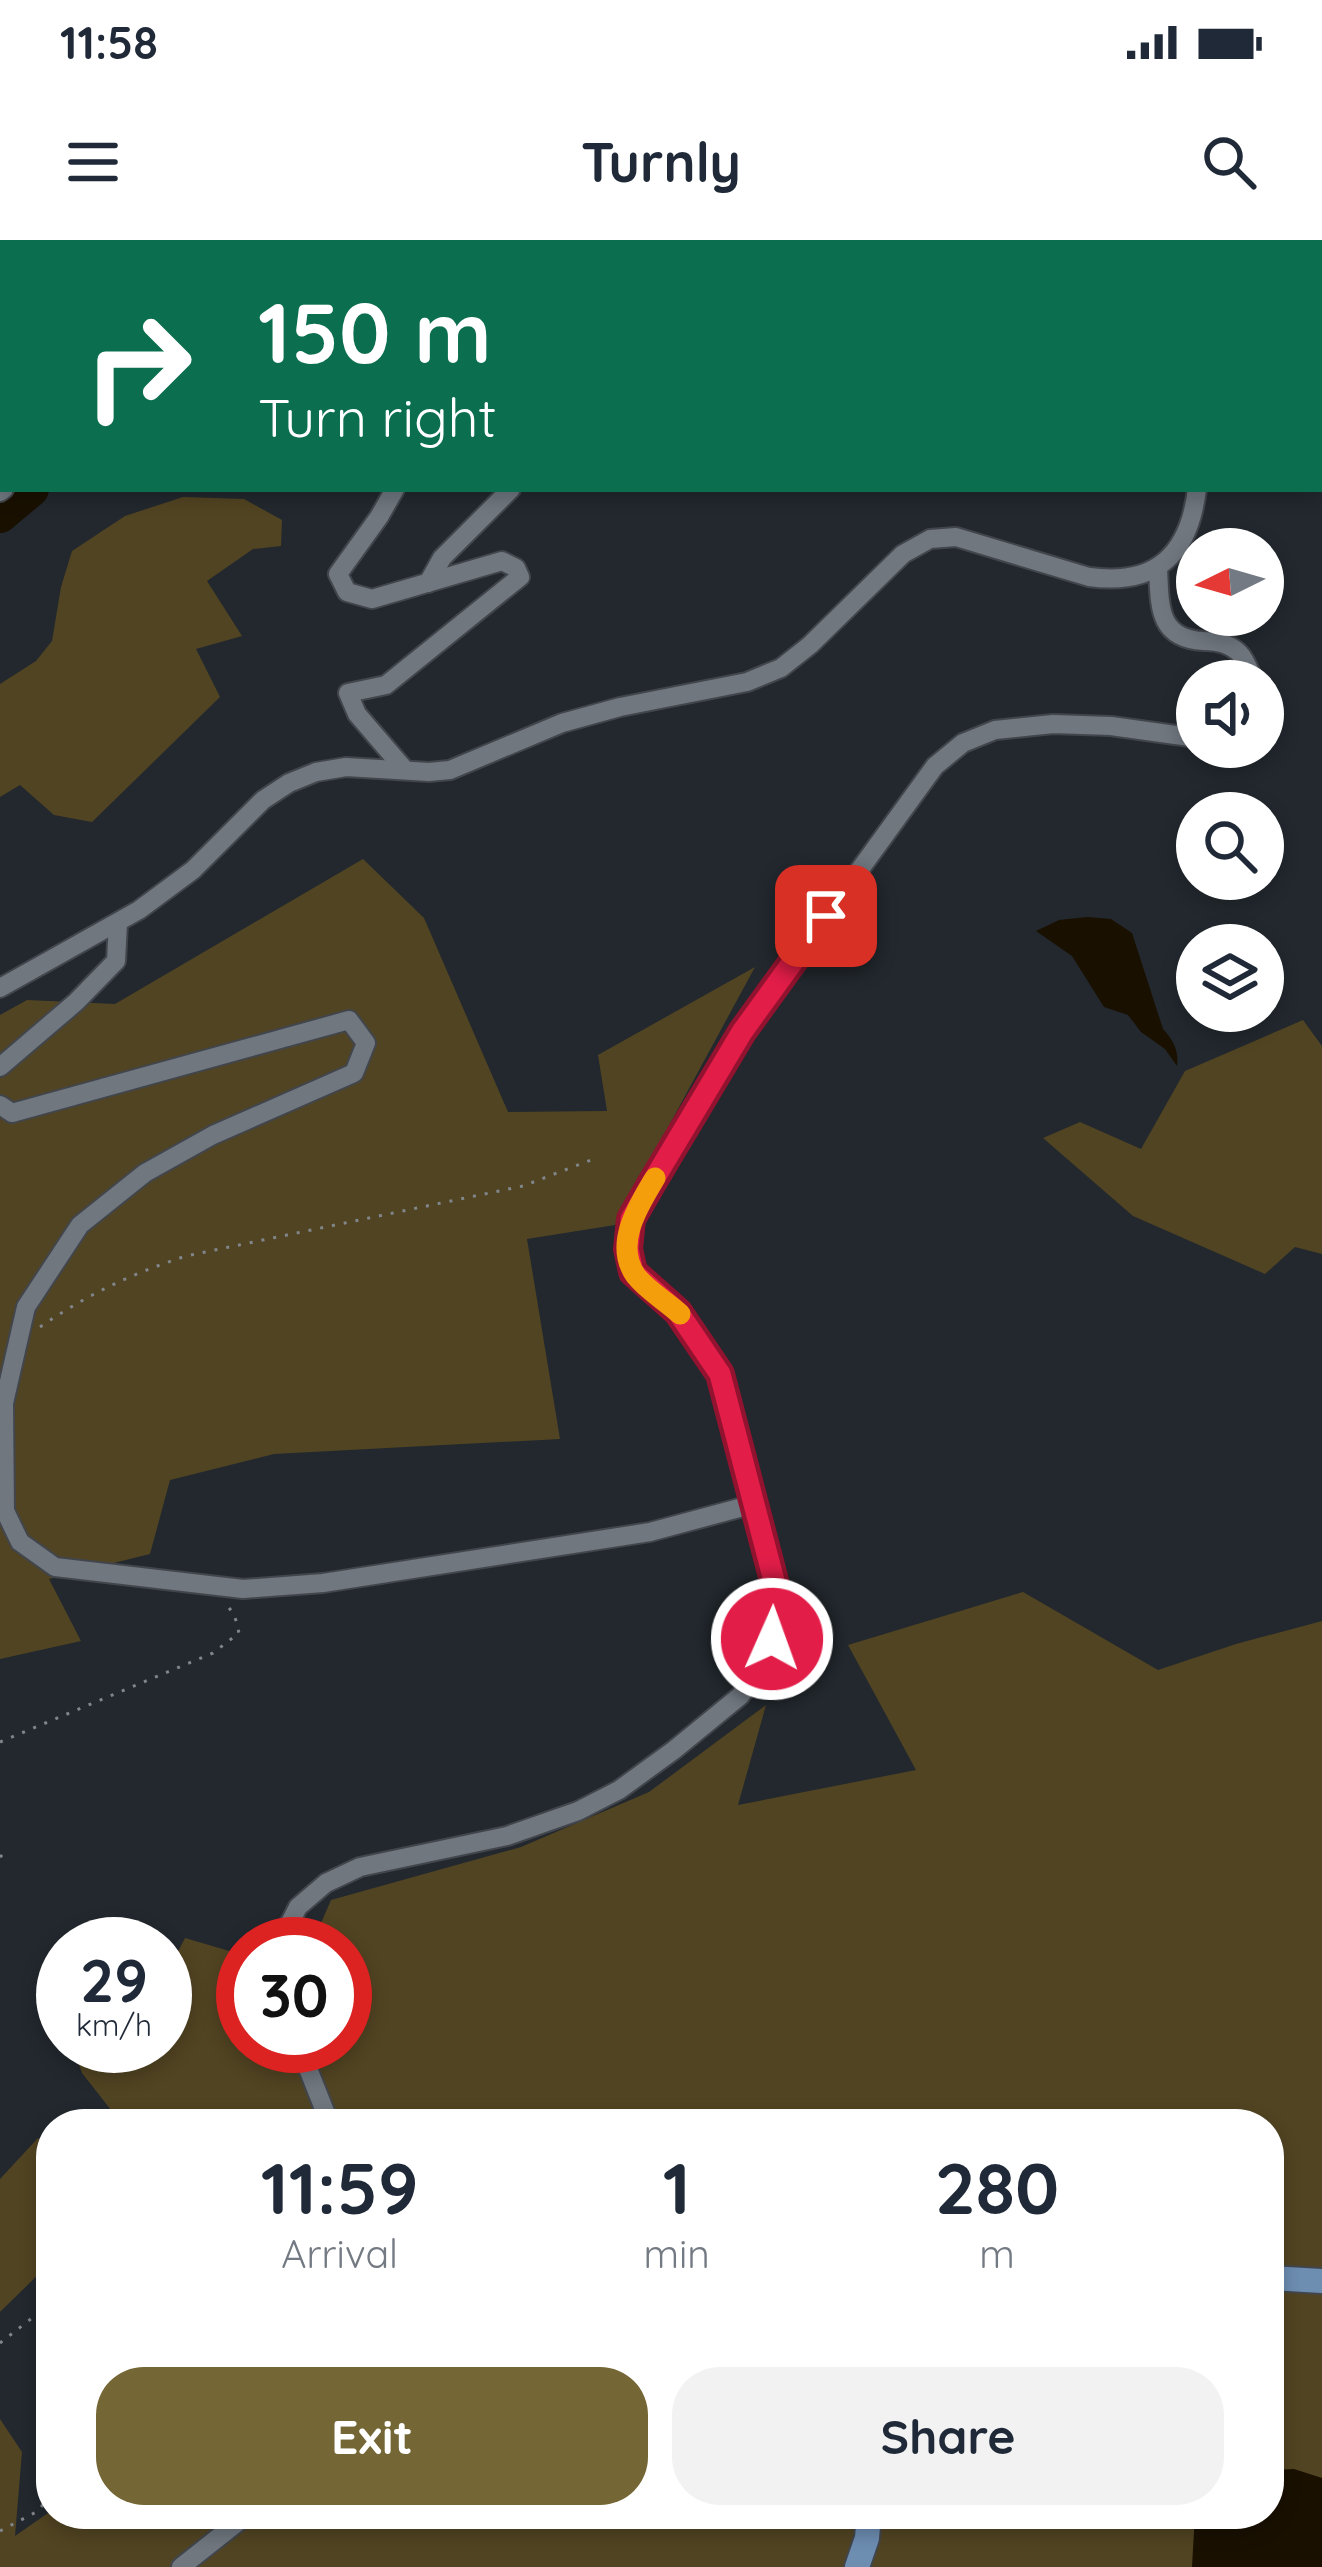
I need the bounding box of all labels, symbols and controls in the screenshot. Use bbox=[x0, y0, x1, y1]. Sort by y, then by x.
text: 11:58 bbox=[60, 14, 158, 70]
text: Turnly bbox=[581, 128, 741, 196]
icon: menu bbox=[60, 129, 126, 195]
icon: search bbox=[1196, 129, 1262, 195]
text: 150 m bbox=[258, 279, 492, 384]
icon: right bbox=[60, 288, 216, 444]
text: Turn right bbox=[258, 383, 497, 451]
north arrow bbox=[1176, 528, 1284, 636]
map controls bbox=[1176, 528, 1284, 1032]
button: sound bbox=[1176, 660, 1284, 768]
button: search bbox=[1176, 792, 1284, 900]
pin bbox=[775, 865, 877, 967]
icon: arrive bbox=[793, 883, 859, 949]
button: layers bbox=[1176, 924, 1284, 1032]
position arrow bbox=[709, 1576, 835, 1702]
speed limit sign: 30 bbox=[216, 1917, 372, 2073]
text: 29 bbox=[80, 1942, 148, 2017]
text: km/h bbox=[76, 2006, 152, 2044]
text: 11:59 bbox=[261, 2142, 419, 2232]
text: 1 bbox=[663, 2142, 691, 2232]
text: 280 bbox=[935, 2142, 1059, 2232]
text: Arrival bbox=[281, 2229, 398, 2278]
text: min bbox=[643, 2229, 710, 2278]
text: m bbox=[979, 2229, 1015, 2278]
button: Exit bbox=[96, 2367, 648, 2505]
button: Share bbox=[672, 2367, 1224, 2505]

